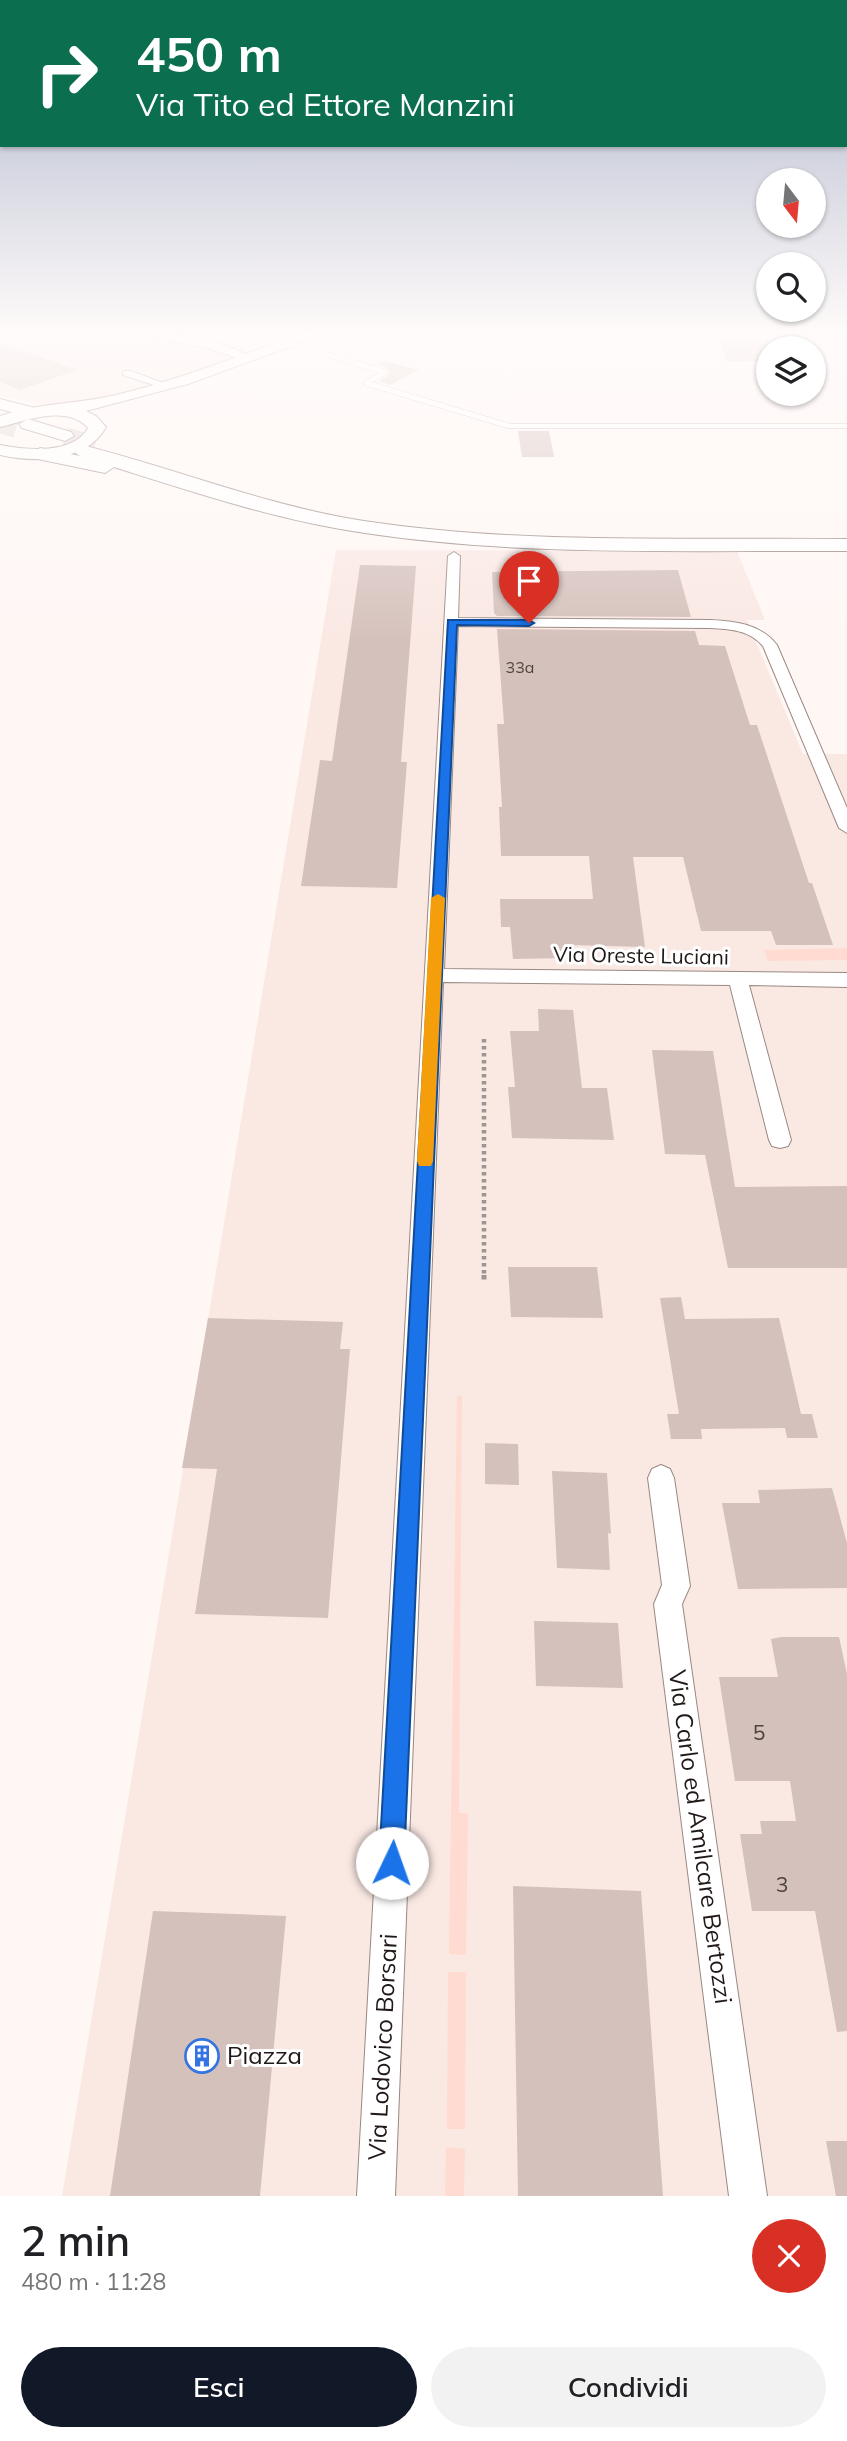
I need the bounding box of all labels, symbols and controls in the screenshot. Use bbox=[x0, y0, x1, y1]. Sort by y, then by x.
text: 450 m bbox=[136, 23, 282, 84]
icon: right bbox=[21, 28, 112, 119]
text: Via Tito ed Ettore Manzini bbox=[136, 84, 515, 124]
north arrow bbox=[756, 168, 826, 238]
map controls bbox=[756, 168, 826, 406]
button: search bbox=[756, 252, 826, 322]
button: layers bbox=[756, 336, 826, 406]
pin bbox=[499, 551, 559, 623]
icon: arrive bbox=[510, 562, 548, 600]
house number: 33a bbox=[506, 657, 534, 677]
street label: Via Oreste Luciani bbox=[553, 940, 729, 970]
street label: Via Carlo ed Amilcare Bertozzi bbox=[663, 1668, 739, 2006]
house number: 5 bbox=[753, 1719, 765, 1745]
position arrow bbox=[355, 1826, 429, 1900]
house number: 3 bbox=[776, 1871, 788, 1897]
street label: Via Lodovico Borsari bbox=[361, 1933, 403, 2161]
building icon: Piazza bbox=[183, 2037, 221, 2075]
place label: Piazza bbox=[227, 2040, 302, 2070]
text: 2 min bbox=[21, 2214, 130, 2267]
button: close bbox=[752, 2219, 826, 2293]
text: 480 m · 11:28 bbox=[21, 2267, 166, 2296]
button: Esci bbox=[21, 2347, 417, 2427]
button: Condividi bbox=[431, 2347, 826, 2427]

